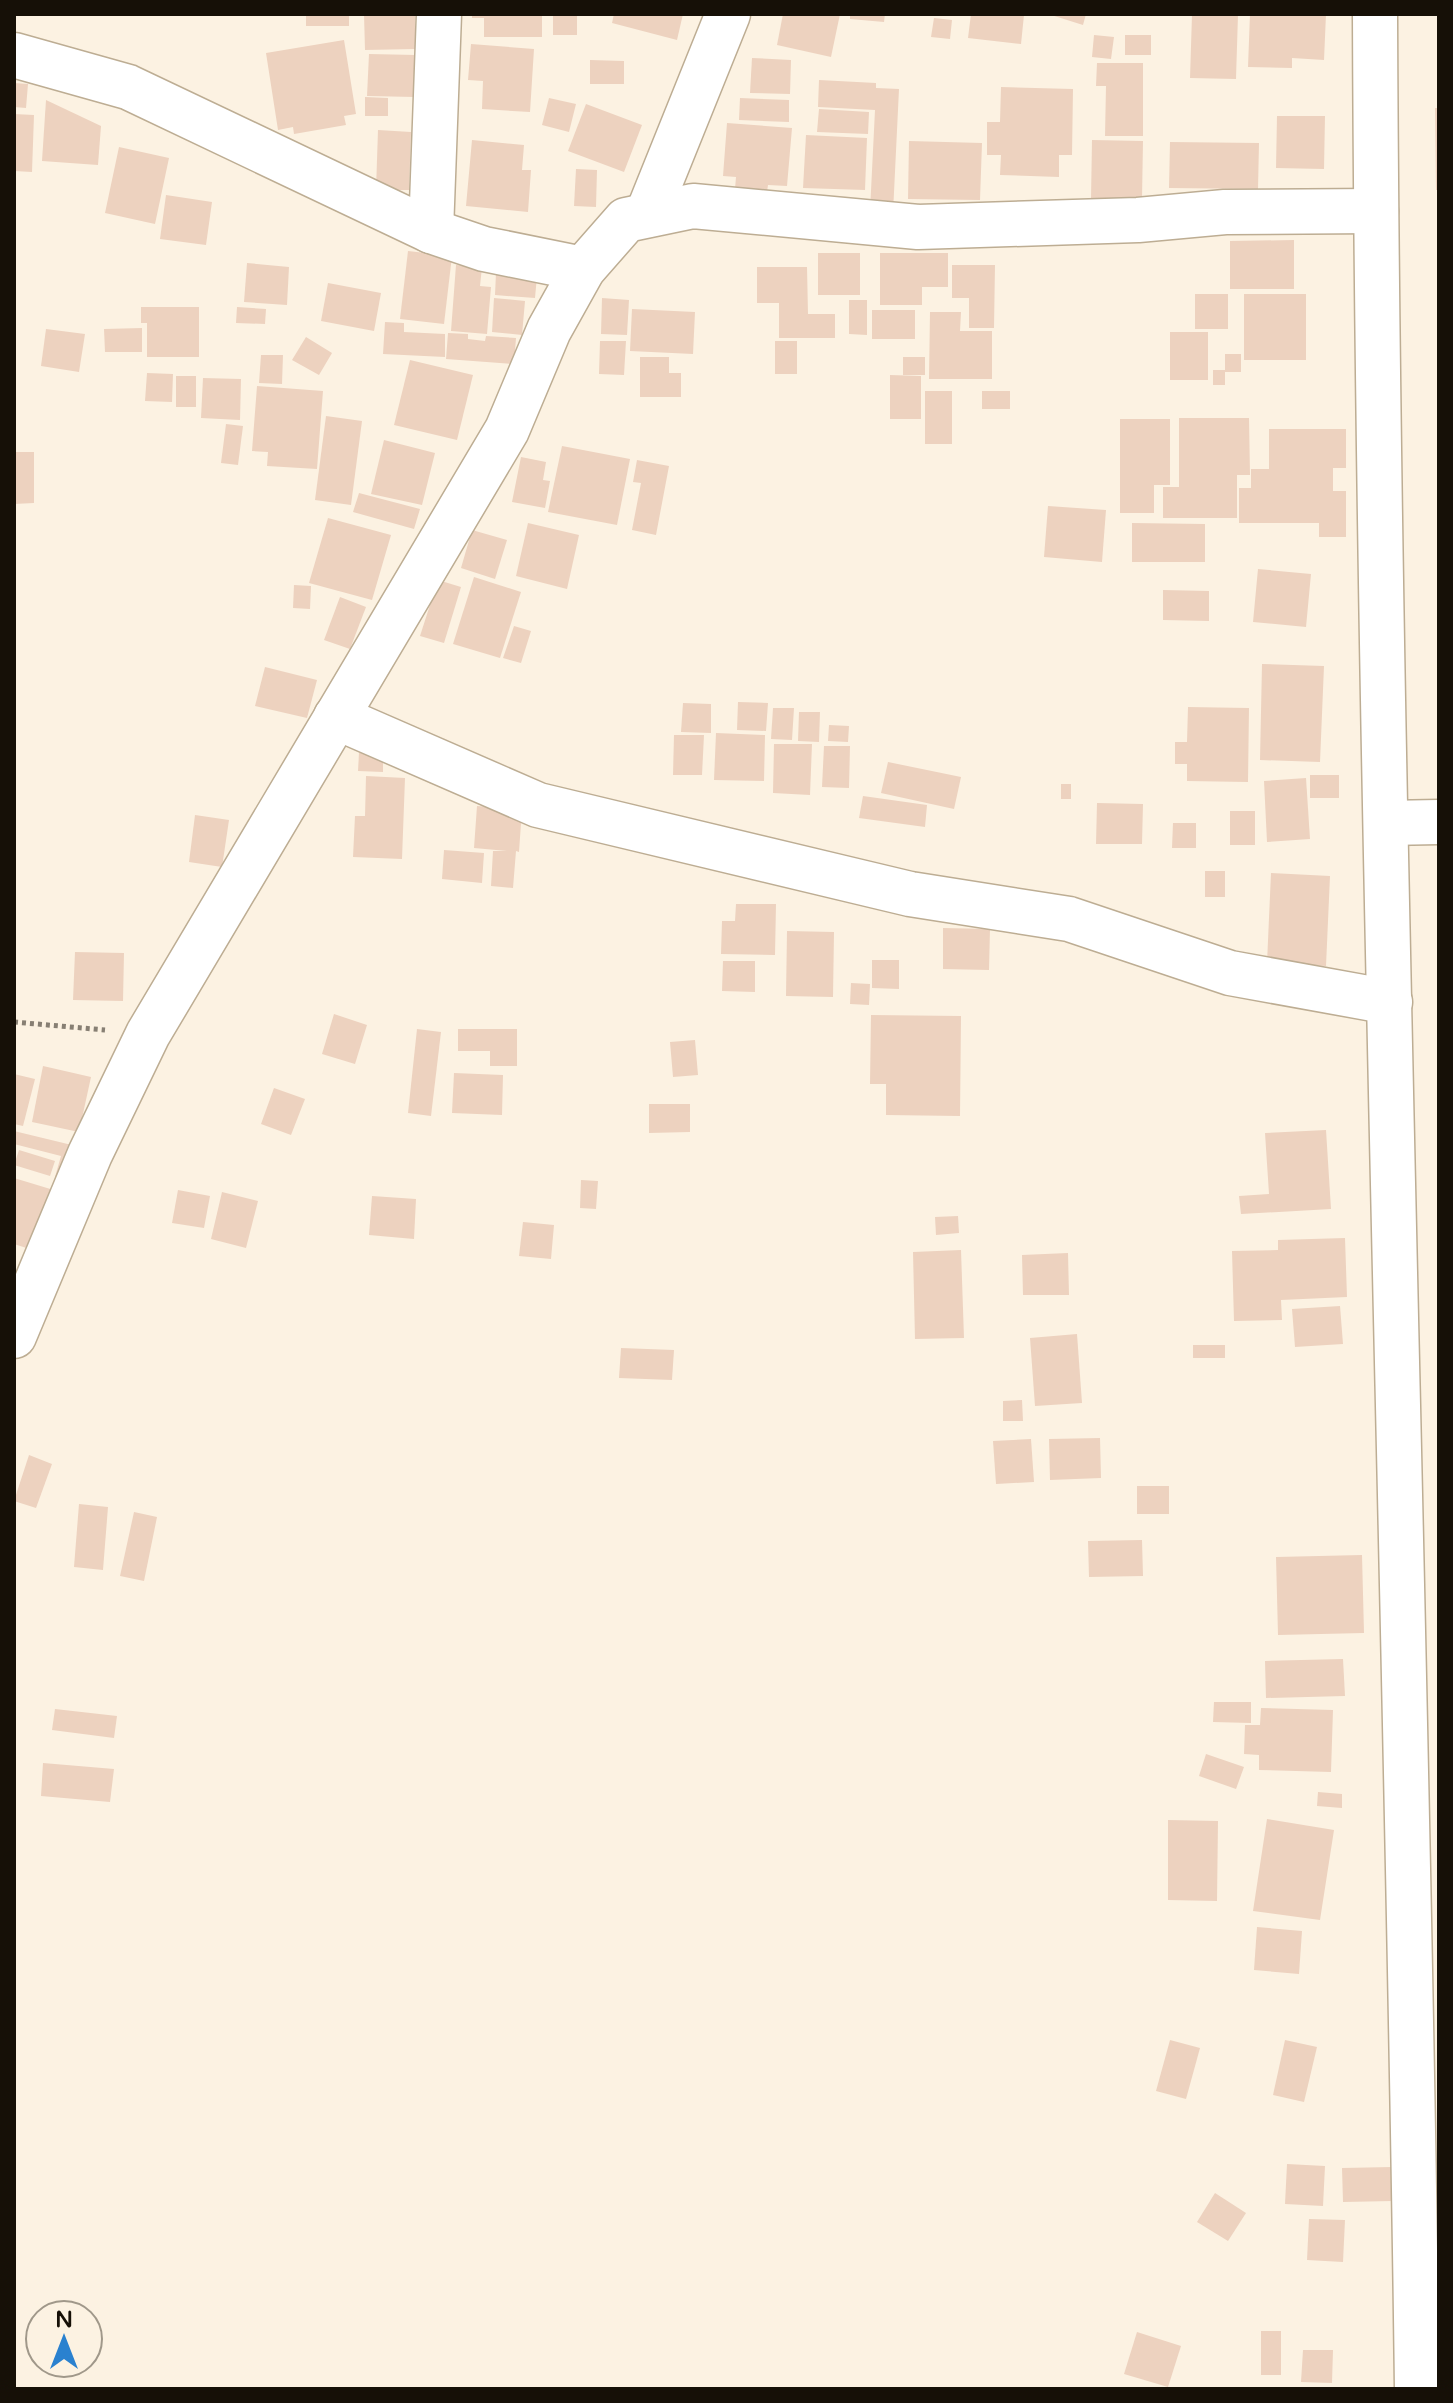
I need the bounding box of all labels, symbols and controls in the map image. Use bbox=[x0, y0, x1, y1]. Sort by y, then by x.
north arrow bbox=[24, 2299, 104, 2379]
text: N bbox=[55, 2307, 73, 2333]

